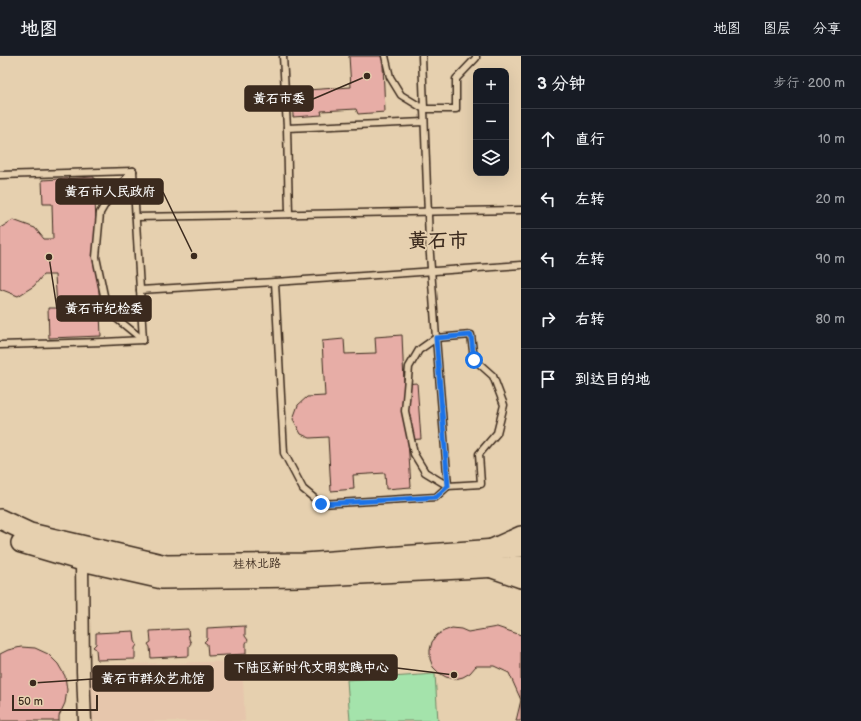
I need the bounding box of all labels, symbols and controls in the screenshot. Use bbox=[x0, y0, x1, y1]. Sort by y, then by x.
text: 地图 bbox=[20, 18, 58, 41]
text: 地图 bbox=[713, 20, 741, 37]
text: 图层 bbox=[763, 20, 791, 37]
text: 分享 bbox=[813, 20, 841, 37]
map controls bbox=[473, 68, 509, 176]
button: + bbox=[473, 68, 509, 104]
text: 3 分钟 bbox=[537, 74, 586, 94]
text: 步行 · 200 m bbox=[773, 75, 845, 91]
callout: 黄石市委 bbox=[245, 86, 313, 111]
text: 黄石市委 bbox=[253, 91, 305, 107]
button: − bbox=[473, 104, 509, 140]
icon: ahead bbox=[537, 128, 559, 150]
text: 直行 bbox=[575, 130, 605, 149]
text: 10 m bbox=[818, 131, 845, 147]
button: layers bbox=[473, 140, 509, 176]
callout: 黄石市人民政府 bbox=[56, 179, 163, 204]
text: 黄石市人民政府 bbox=[64, 184, 156, 200]
icon: left bbox=[537, 188, 559, 210]
text: 左转 bbox=[575, 190, 605, 209]
text: 20 m bbox=[815, 191, 845, 207]
district label: 黄石市 bbox=[408, 229, 468, 253]
icon: left bbox=[537, 248, 559, 270]
text: 左转 bbox=[575, 250, 605, 269]
text: 90 m bbox=[816, 251, 845, 267]
callout: 黄石市纪检委 bbox=[57, 296, 151, 321]
text: 黄石市纪检委 bbox=[65, 301, 143, 317]
icon: right bbox=[537, 308, 559, 330]
text: 右转 bbox=[575, 310, 605, 329]
text: 80 m bbox=[816, 311, 845, 327]
route start bbox=[465, 351, 483, 369]
icon: arrive bbox=[537, 368, 559, 390]
text: 到达目的地 bbox=[575, 370, 650, 389]
route end bbox=[312, 495, 330, 513]
street label: 桂林北路 bbox=[233, 556, 281, 572]
callout: 下陆区新时代文明实践中心 bbox=[225, 655, 397, 680]
text: 下陆区新时代文明实践中心 bbox=[233, 660, 389, 676]
callout: 黄石市群众艺术馆 bbox=[93, 666, 213, 691]
text: 黄石市群众艺术馆 bbox=[101, 671, 205, 687]
scale bar bbox=[12, 693, 98, 712]
text: 50 m bbox=[18, 695, 43, 708]

